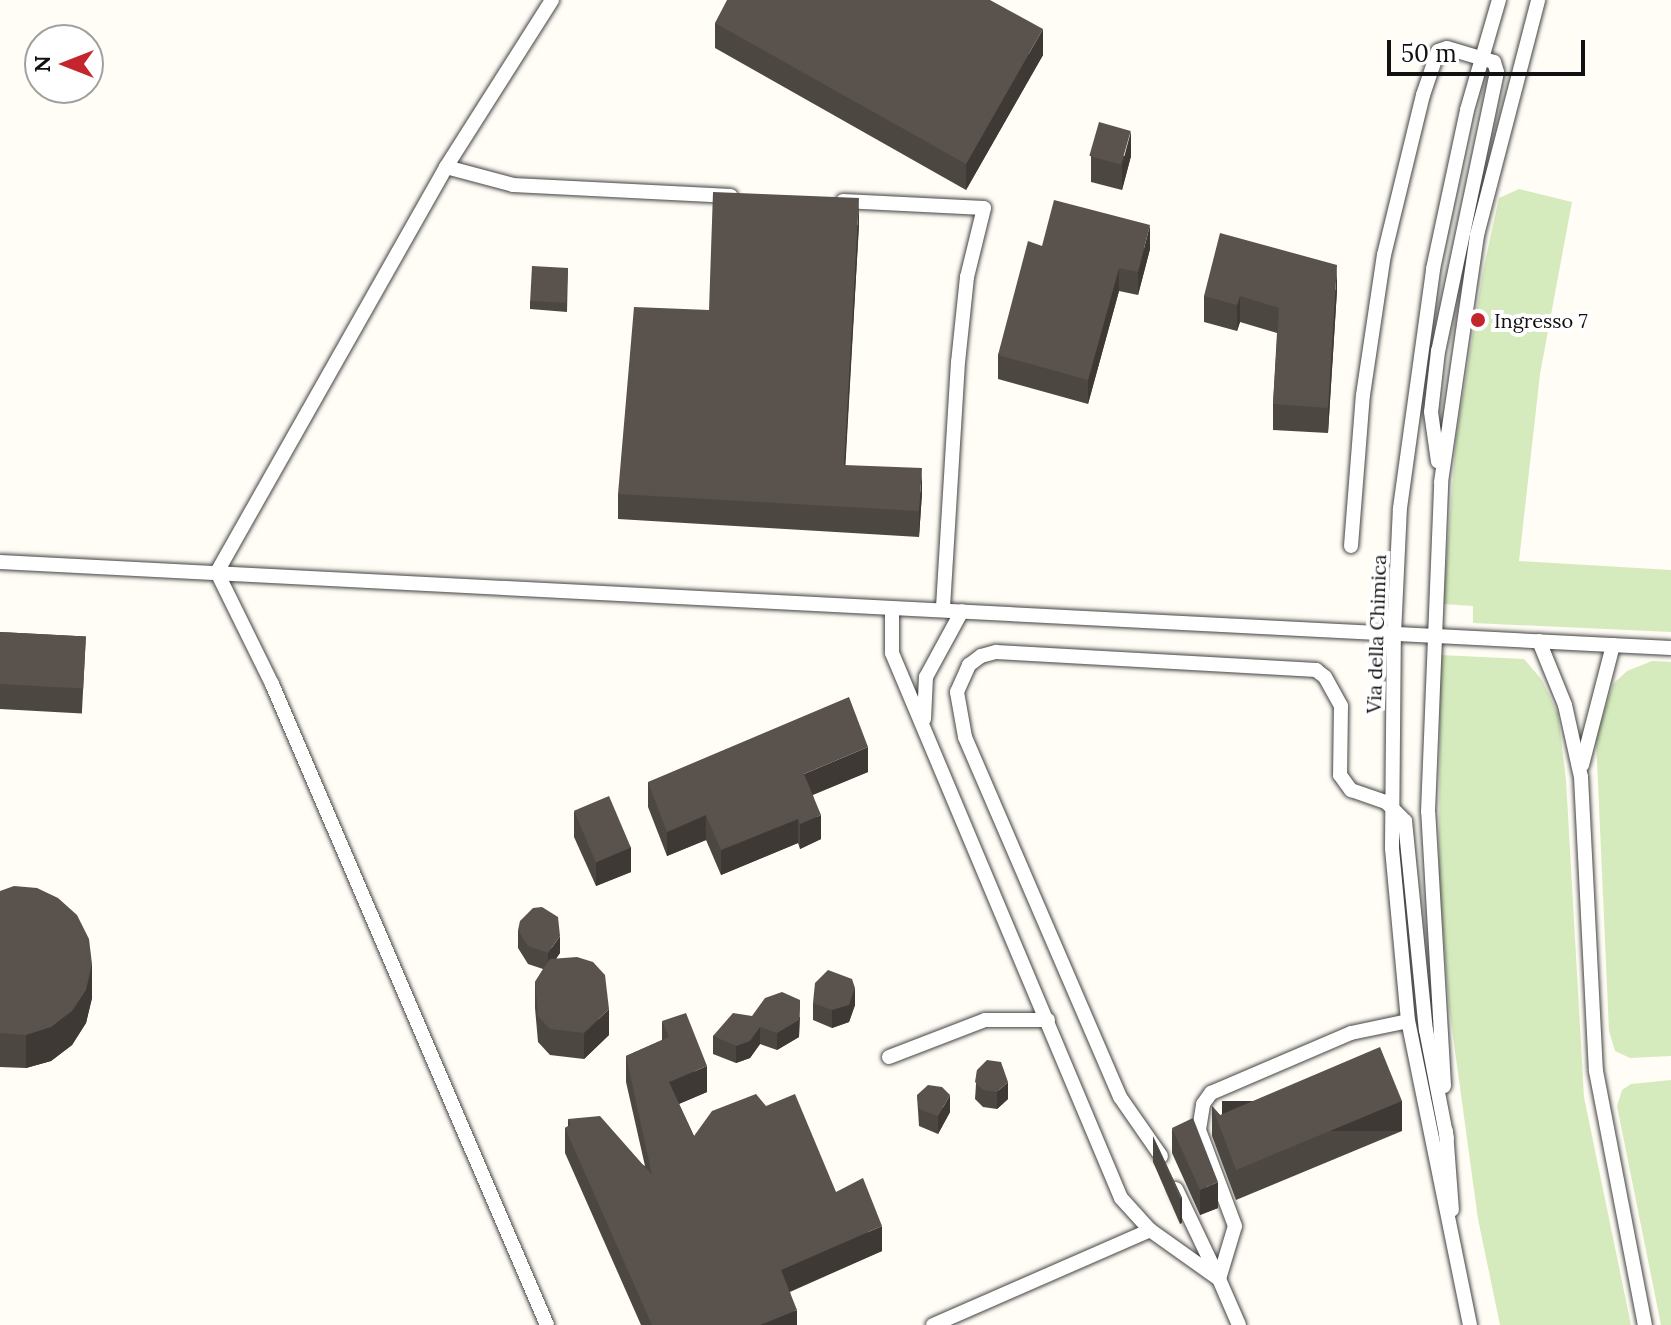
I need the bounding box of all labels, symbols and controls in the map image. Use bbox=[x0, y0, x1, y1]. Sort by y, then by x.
north arrow bbox=[24, 24, 104, 104]
scale bar bbox=[1391, 24, 1589, 74]
text: 50 m bbox=[1401, 38, 1457, 69]
text: N bbox=[28, 56, 56, 73]
place label: Ingresso 7 bbox=[1494, 308, 1588, 332]
marker: Ingresso 7 bbox=[1469, 311, 1487, 329]
street label: Via della Chimica bbox=[1361, 554, 1391, 714]

